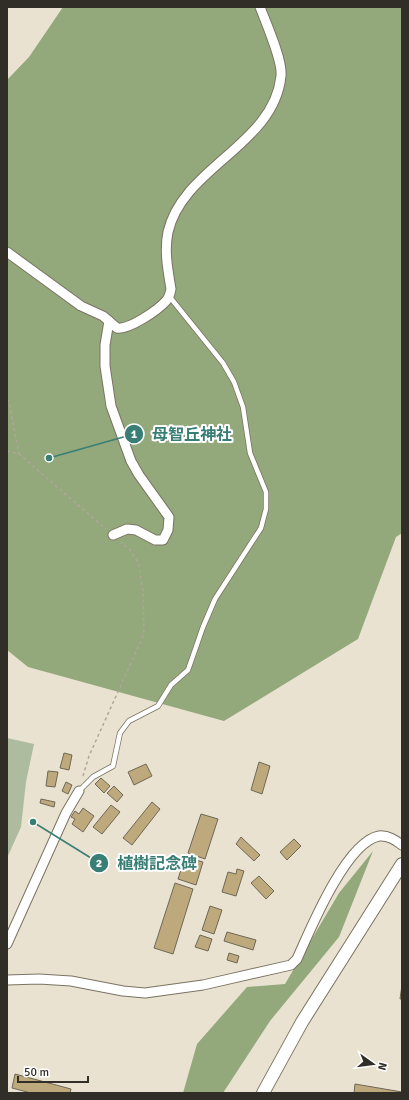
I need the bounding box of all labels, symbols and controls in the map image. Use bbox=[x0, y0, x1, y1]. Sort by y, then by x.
callout: 母智丘神社 bbox=[124, 420, 240, 448]
text: 母智丘神社 bbox=[152, 425, 232, 445]
text: 1 bbox=[131, 427, 138, 442]
callout: 植樹記念碑 bbox=[89, 849, 205, 877]
text: 植樹記念碑 bbox=[117, 854, 197, 874]
text: 2 bbox=[96, 856, 102, 871]
north arrow bbox=[353, 1044, 393, 1084]
scale bar bbox=[18, 1058, 88, 1084]
text: N bbox=[375, 1061, 389, 1072]
text: 50 m bbox=[24, 1065, 49, 1080]

